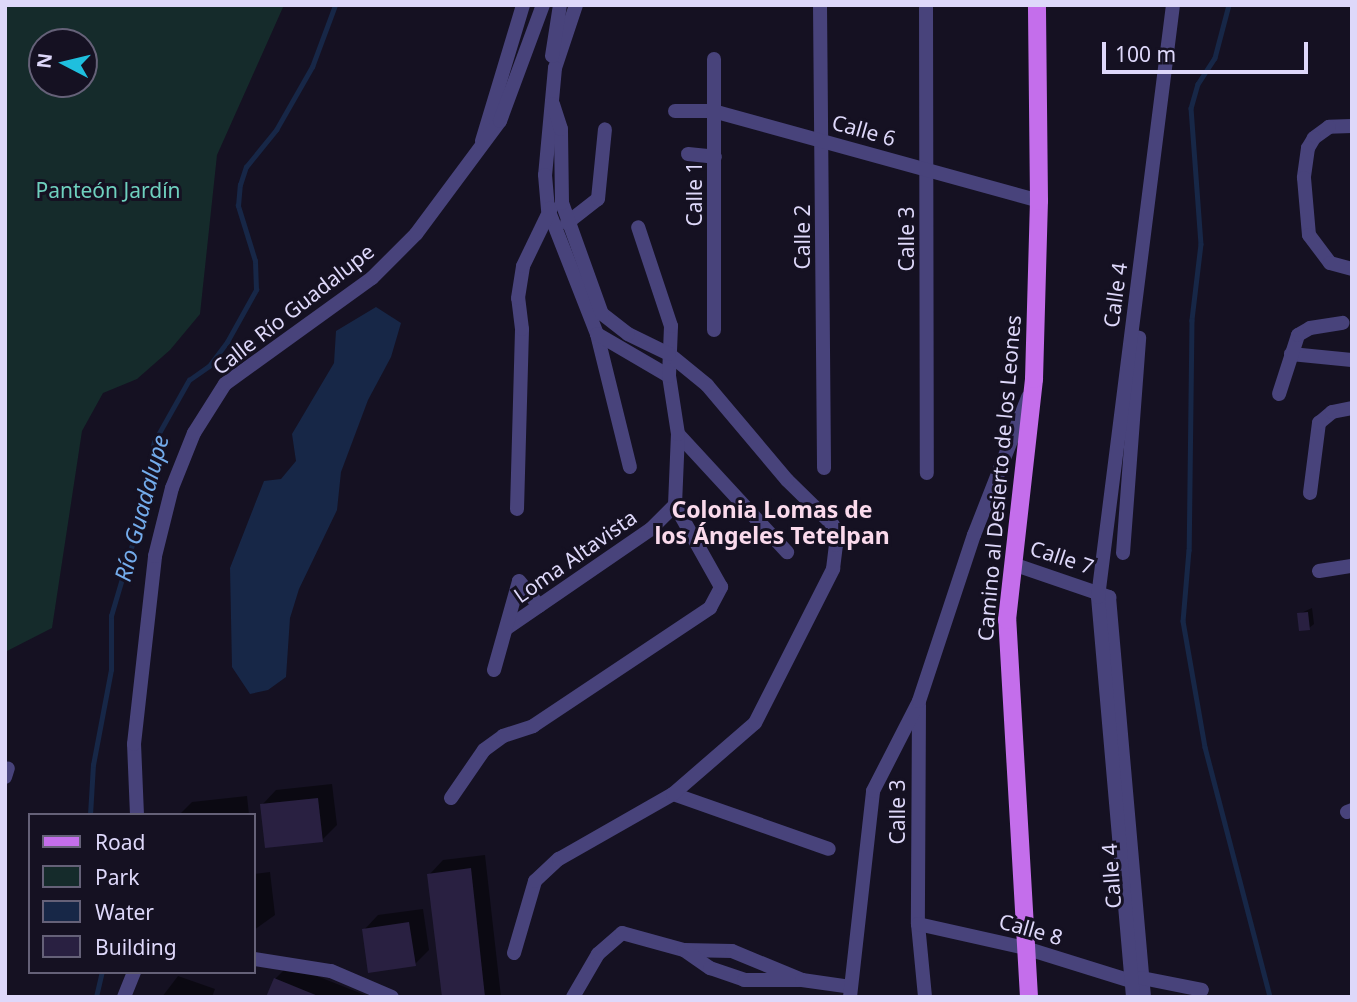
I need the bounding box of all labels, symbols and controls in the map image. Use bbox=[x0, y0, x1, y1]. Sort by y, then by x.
north arrow bbox=[28, 28, 98, 98]
scale bar bbox=[1105, 28, 1312, 72]
text: 100 m bbox=[1115, 40, 1176, 68]
text: N bbox=[30, 51, 58, 70]
street label: Calle 6 bbox=[829, 109, 899, 151]
street label: Calle 1 bbox=[681, 161, 707, 227]
park label: Panteón Jardín bbox=[35, 177, 181, 203]
street label: Calle 2 bbox=[789, 204, 815, 270]
street label: Calle 3 bbox=[893, 206, 919, 272]
street label: Calle Río Guadalupe bbox=[207, 238, 379, 380]
street label: Calle 4 bbox=[1098, 261, 1132, 329]
street label: Camino al Desierto de los Leones bbox=[972, 314, 1026, 642]
water label: Río Guadalupe bbox=[108, 432, 174, 584]
district label: Colonia Lomas de los Ángeles Tetelpan bbox=[654, 495, 890, 549]
street label: Loma Altavista bbox=[509, 504, 641, 608]
street label: Calle 7 bbox=[1027, 535, 1097, 579]
street label: Calle 3 bbox=[884, 779, 910, 845]
legend bbox=[28, 813, 256, 974]
text: Road bbox=[95, 828, 145, 856]
street label: Calle 4 bbox=[1096, 843, 1126, 909]
text: Park bbox=[95, 863, 139, 891]
text: Water bbox=[95, 898, 154, 926]
street label: Calle 8 bbox=[996, 908, 1066, 950]
text: Building bbox=[95, 933, 177, 961]

